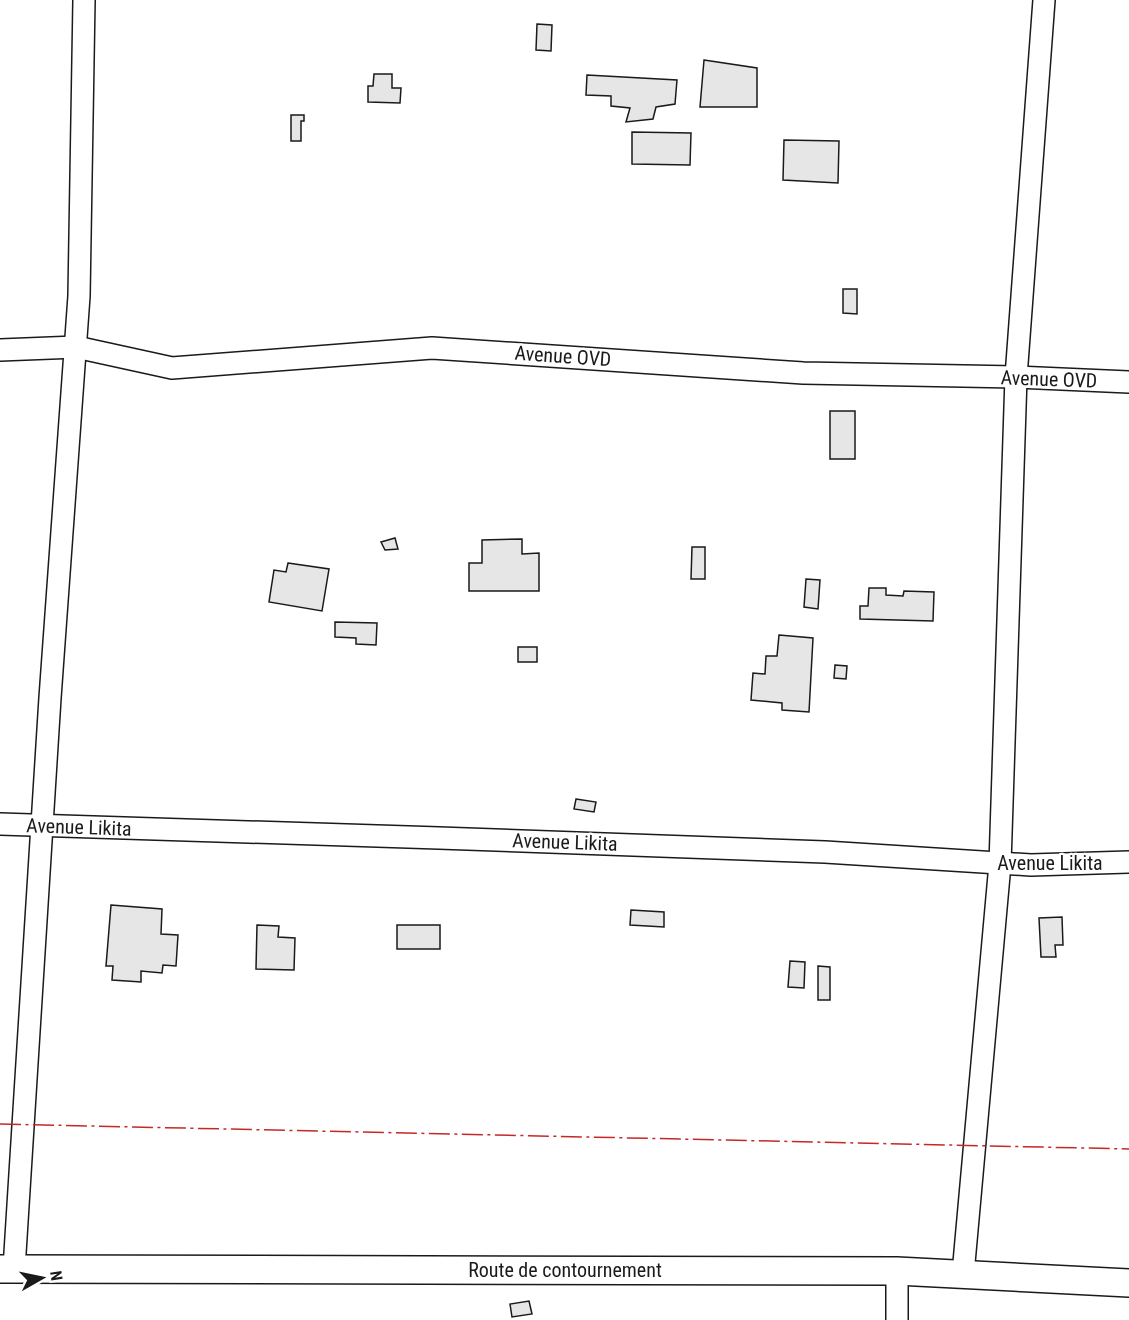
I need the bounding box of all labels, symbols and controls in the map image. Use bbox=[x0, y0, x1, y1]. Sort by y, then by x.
street label: Avenue OVD bbox=[514, 341, 612, 371]
street label: Avenue OVD bbox=[1000, 365, 1098, 393]
street label: Avenue Likita bbox=[26, 813, 132, 841]
street label: Avenue Likita bbox=[512, 828, 618, 856]
street label: Avenue Likita bbox=[997, 851, 1103, 875]
north arrow bbox=[12, 1248, 72, 1308]
street label: Route de contournement bbox=[468, 1258, 662, 1282]
text: N bbox=[46, 1269, 66, 1282]

